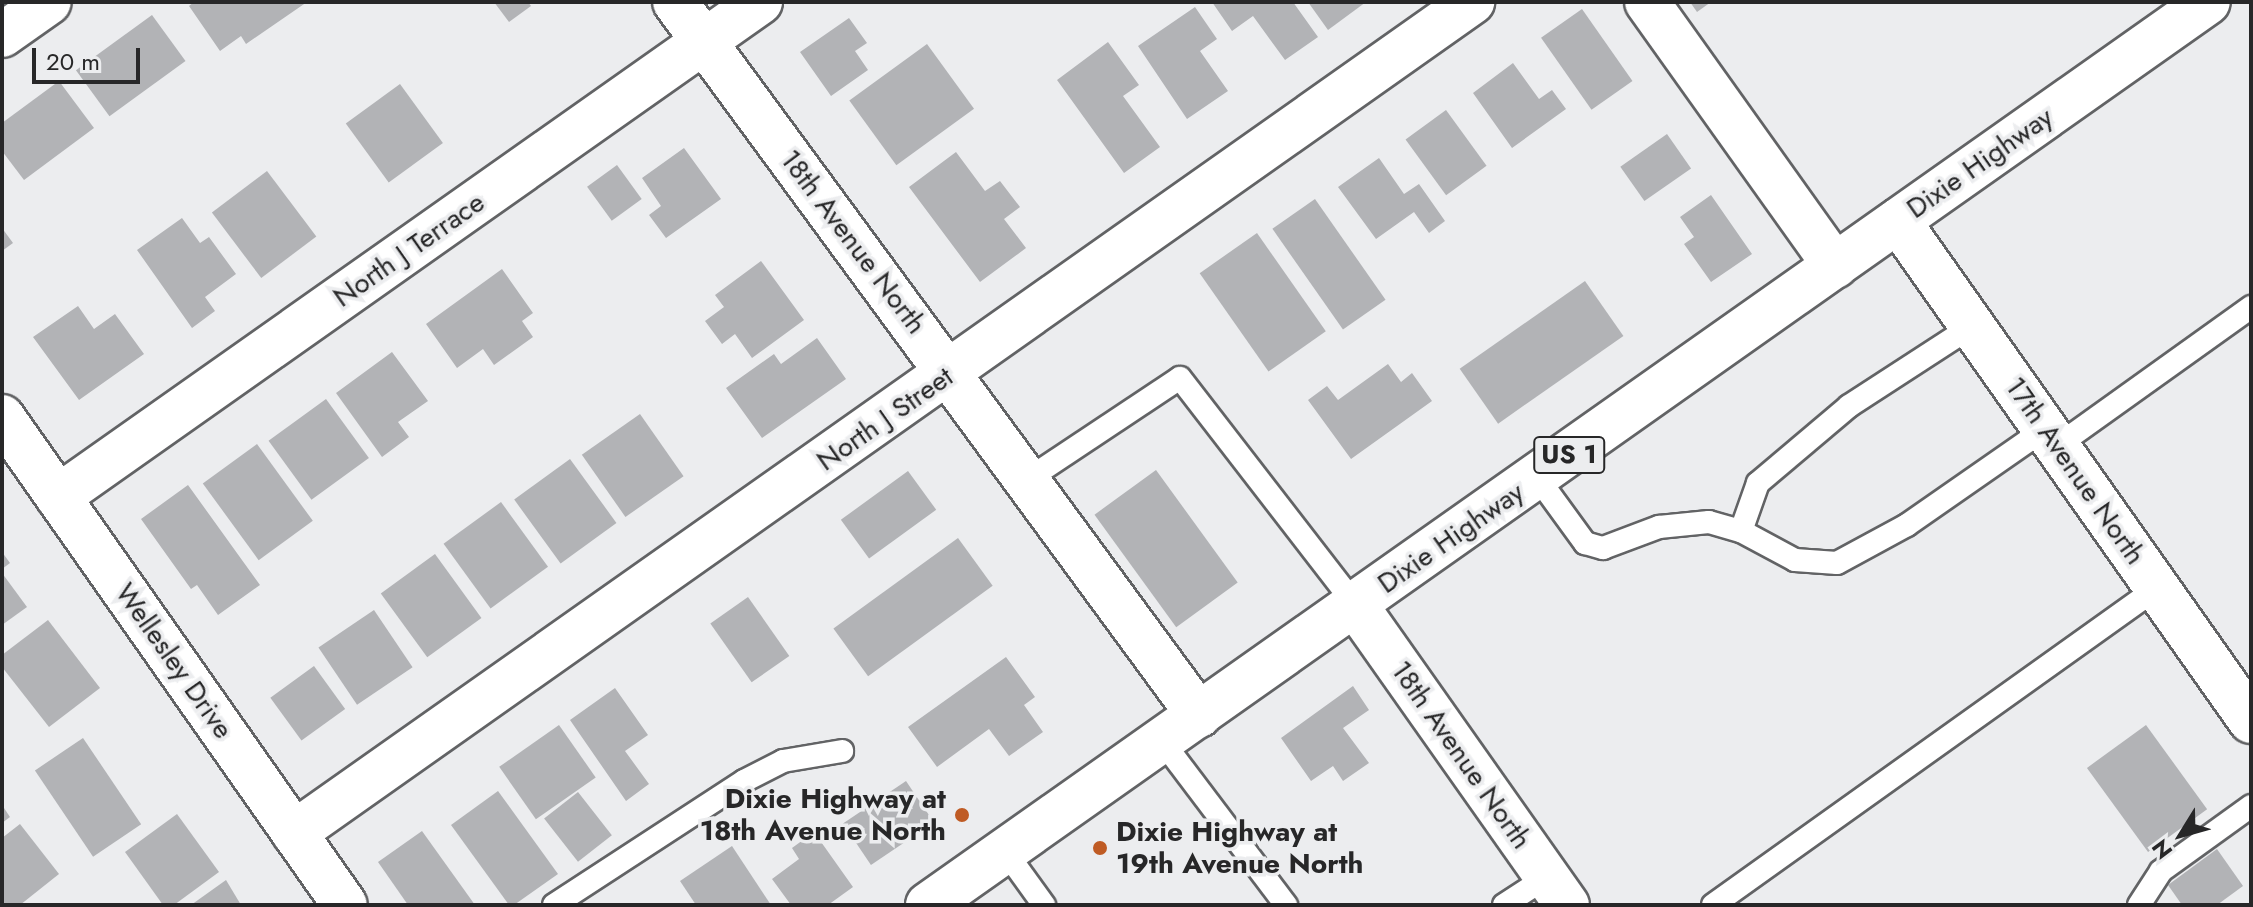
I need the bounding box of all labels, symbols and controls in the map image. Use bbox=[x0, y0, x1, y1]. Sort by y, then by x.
scale bar bbox=[36, 32, 144, 82]
text: 20 m bbox=[46, 44, 100, 79]
street label: Dixie Highway bbox=[1900, 100, 2060, 226]
street label: 18th Avenue North bbox=[773, 144, 933, 340]
street label: North J Terrace bbox=[327, 186, 491, 314]
street label: North J Street bbox=[811, 360, 959, 478]
street label: 17th Avenue North bbox=[1998, 371, 2152, 571]
road number: US 1 bbox=[1533, 433, 1605, 477]
street label: Dixie Highway bbox=[1371, 475, 1531, 601]
street label: Wellesley Drive bbox=[108, 577, 240, 745]
street label: 18th Avenue North bbox=[1384, 655, 1538, 855]
place label: Dixie Highway at 18th Avenue North bbox=[700, 782, 946, 848]
north arrow bbox=[2141, 795, 2221, 875]
marker: Dixie Highway at 18th Avenue North bbox=[953, 806, 971, 824]
place label: Dixie Highway at 19th Avenue North bbox=[1116, 815, 1364, 881]
text: N bbox=[2144, 833, 2180, 866]
marker: Dixie Highway at 19th Avenue North bbox=[1091, 839, 1109, 857]

